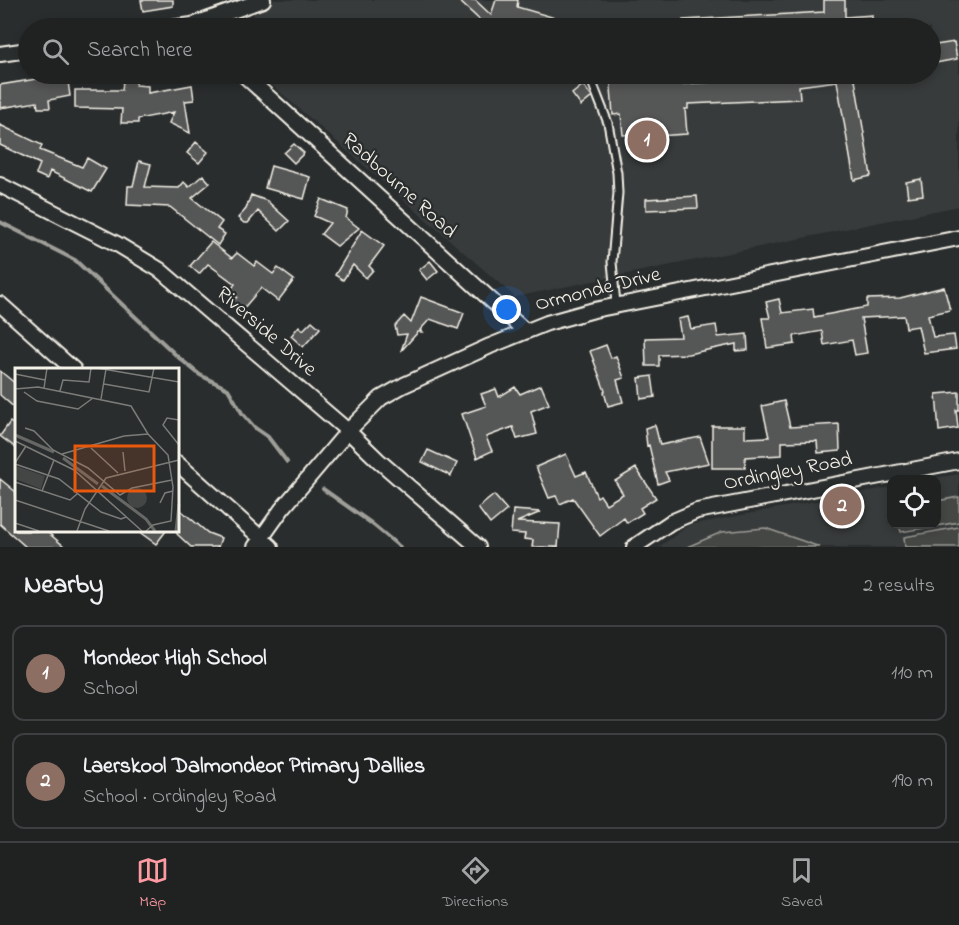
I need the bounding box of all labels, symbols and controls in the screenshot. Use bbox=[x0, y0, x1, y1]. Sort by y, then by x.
search box bbox=[18, 18, 941, 84]
icon: search bbox=[39, 35, 72, 68]
text: Search here bbox=[87, 35, 192, 67]
pin: 1 bbox=[628, 118, 666, 162]
street label: Radbourne Road bbox=[335, 126, 463, 246]
street label: Ormonde Drive bbox=[532, 260, 664, 320]
street label: Riverside Drive bbox=[209, 280, 323, 385]
your location bbox=[492, 295, 521, 324]
inset map bbox=[15, 368, 178, 532]
street label: Ordingley Road bbox=[721, 445, 855, 501]
map controls bbox=[887, 475, 941, 529]
button: locate bbox=[887, 475, 941, 529]
pin: 2 bbox=[822, 484, 862, 528]
text: Nearby bbox=[24, 567, 103, 605]
text: 2 results bbox=[863, 572, 935, 601]
text: Mondeor High School bbox=[83, 643, 267, 675]
text: 1 bbox=[42, 659, 49, 688]
text: 110 m bbox=[891, 659, 933, 688]
text: School bbox=[83, 675, 138, 704]
text: Laerskool Dalmondeor Primary Dallies bbox=[83, 751, 425, 783]
text: 2 bbox=[41, 767, 50, 796]
text: 190 m bbox=[891, 767, 933, 796]
text: School · Ordingley Road bbox=[83, 783, 276, 812]
tab: Map bbox=[136, 854, 169, 914]
tab: Directions bbox=[442, 854, 508, 914]
tab: Saved bbox=[781, 854, 823, 914]

